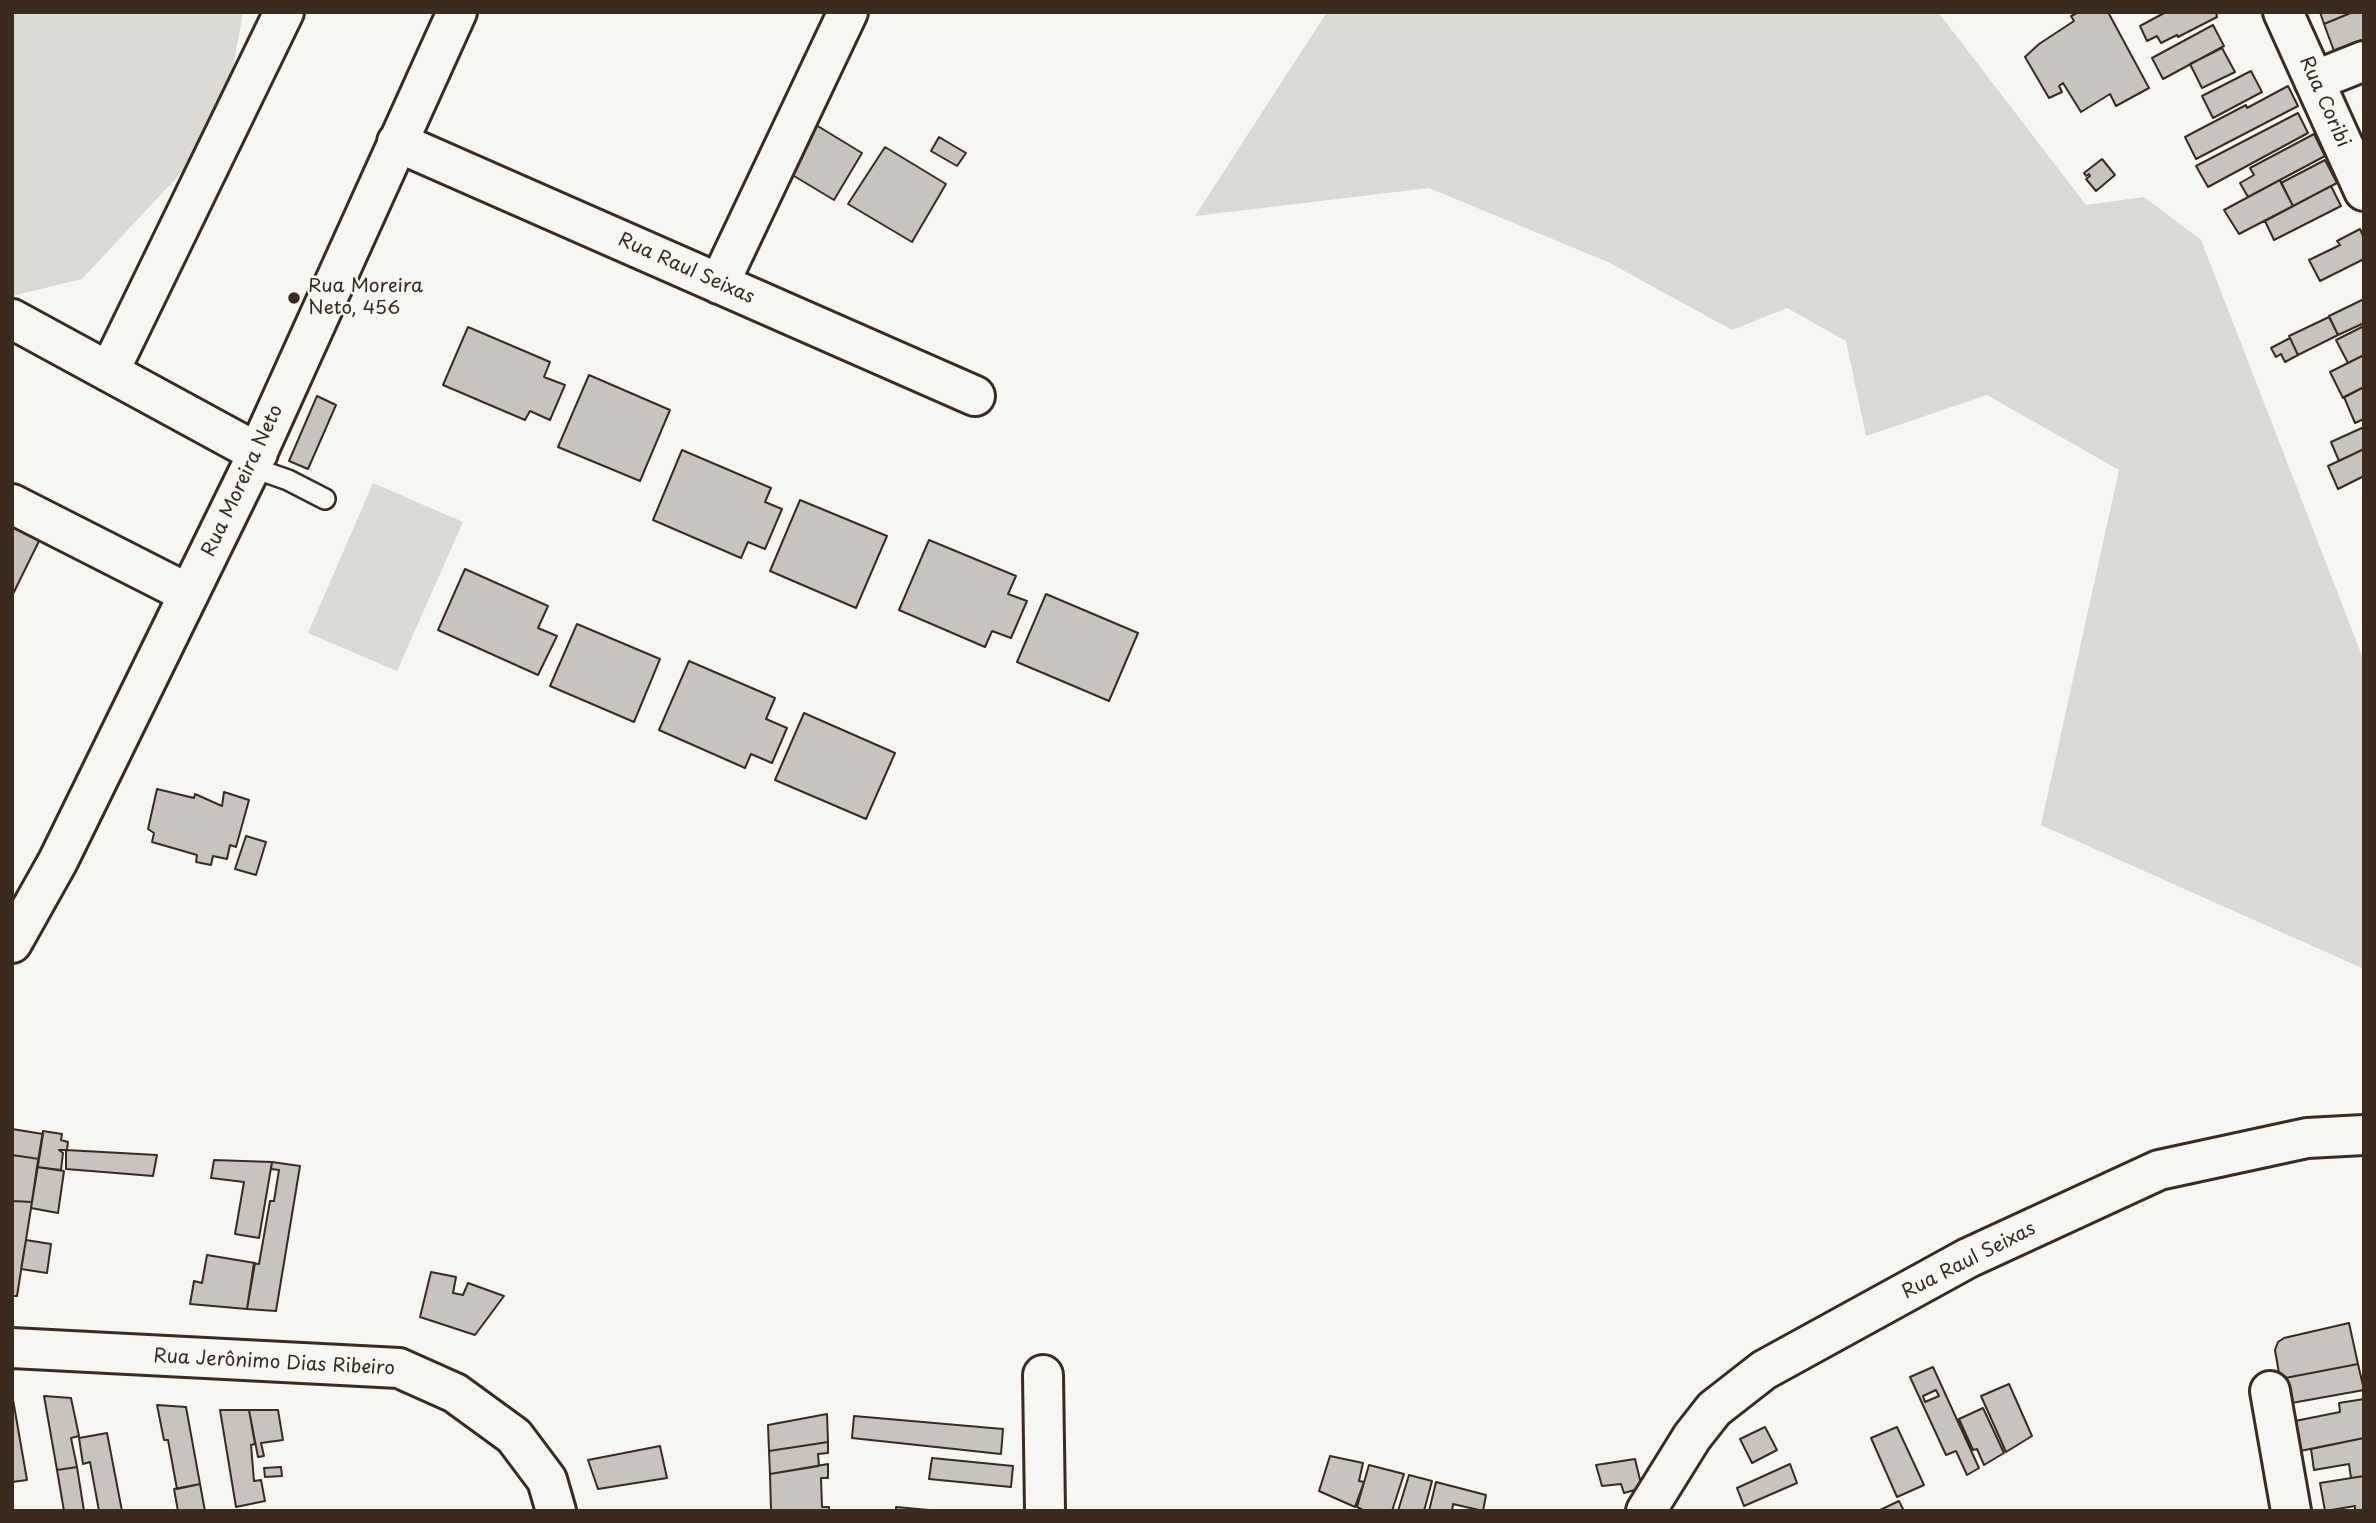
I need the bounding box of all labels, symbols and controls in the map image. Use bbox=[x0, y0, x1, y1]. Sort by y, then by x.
street label: Rua Coribi bbox=[2294, 53, 2354, 151]
street label: Rua Raul Seixas bbox=[614, 229, 758, 309]
place label: Rua Moreira Neto, 456 bbox=[308, 276, 423, 320]
marker: Rua Moreira Neto, 456 bbox=[286, 290, 302, 306]
street label: Rua Moreira Neto bbox=[198, 401, 288, 561]
street label: Rua Raul Seixas bbox=[1898, 1218, 2040, 1304]
street label: Rua Jerônimo Dias Ribeiro bbox=[153, 1345, 395, 1381]

